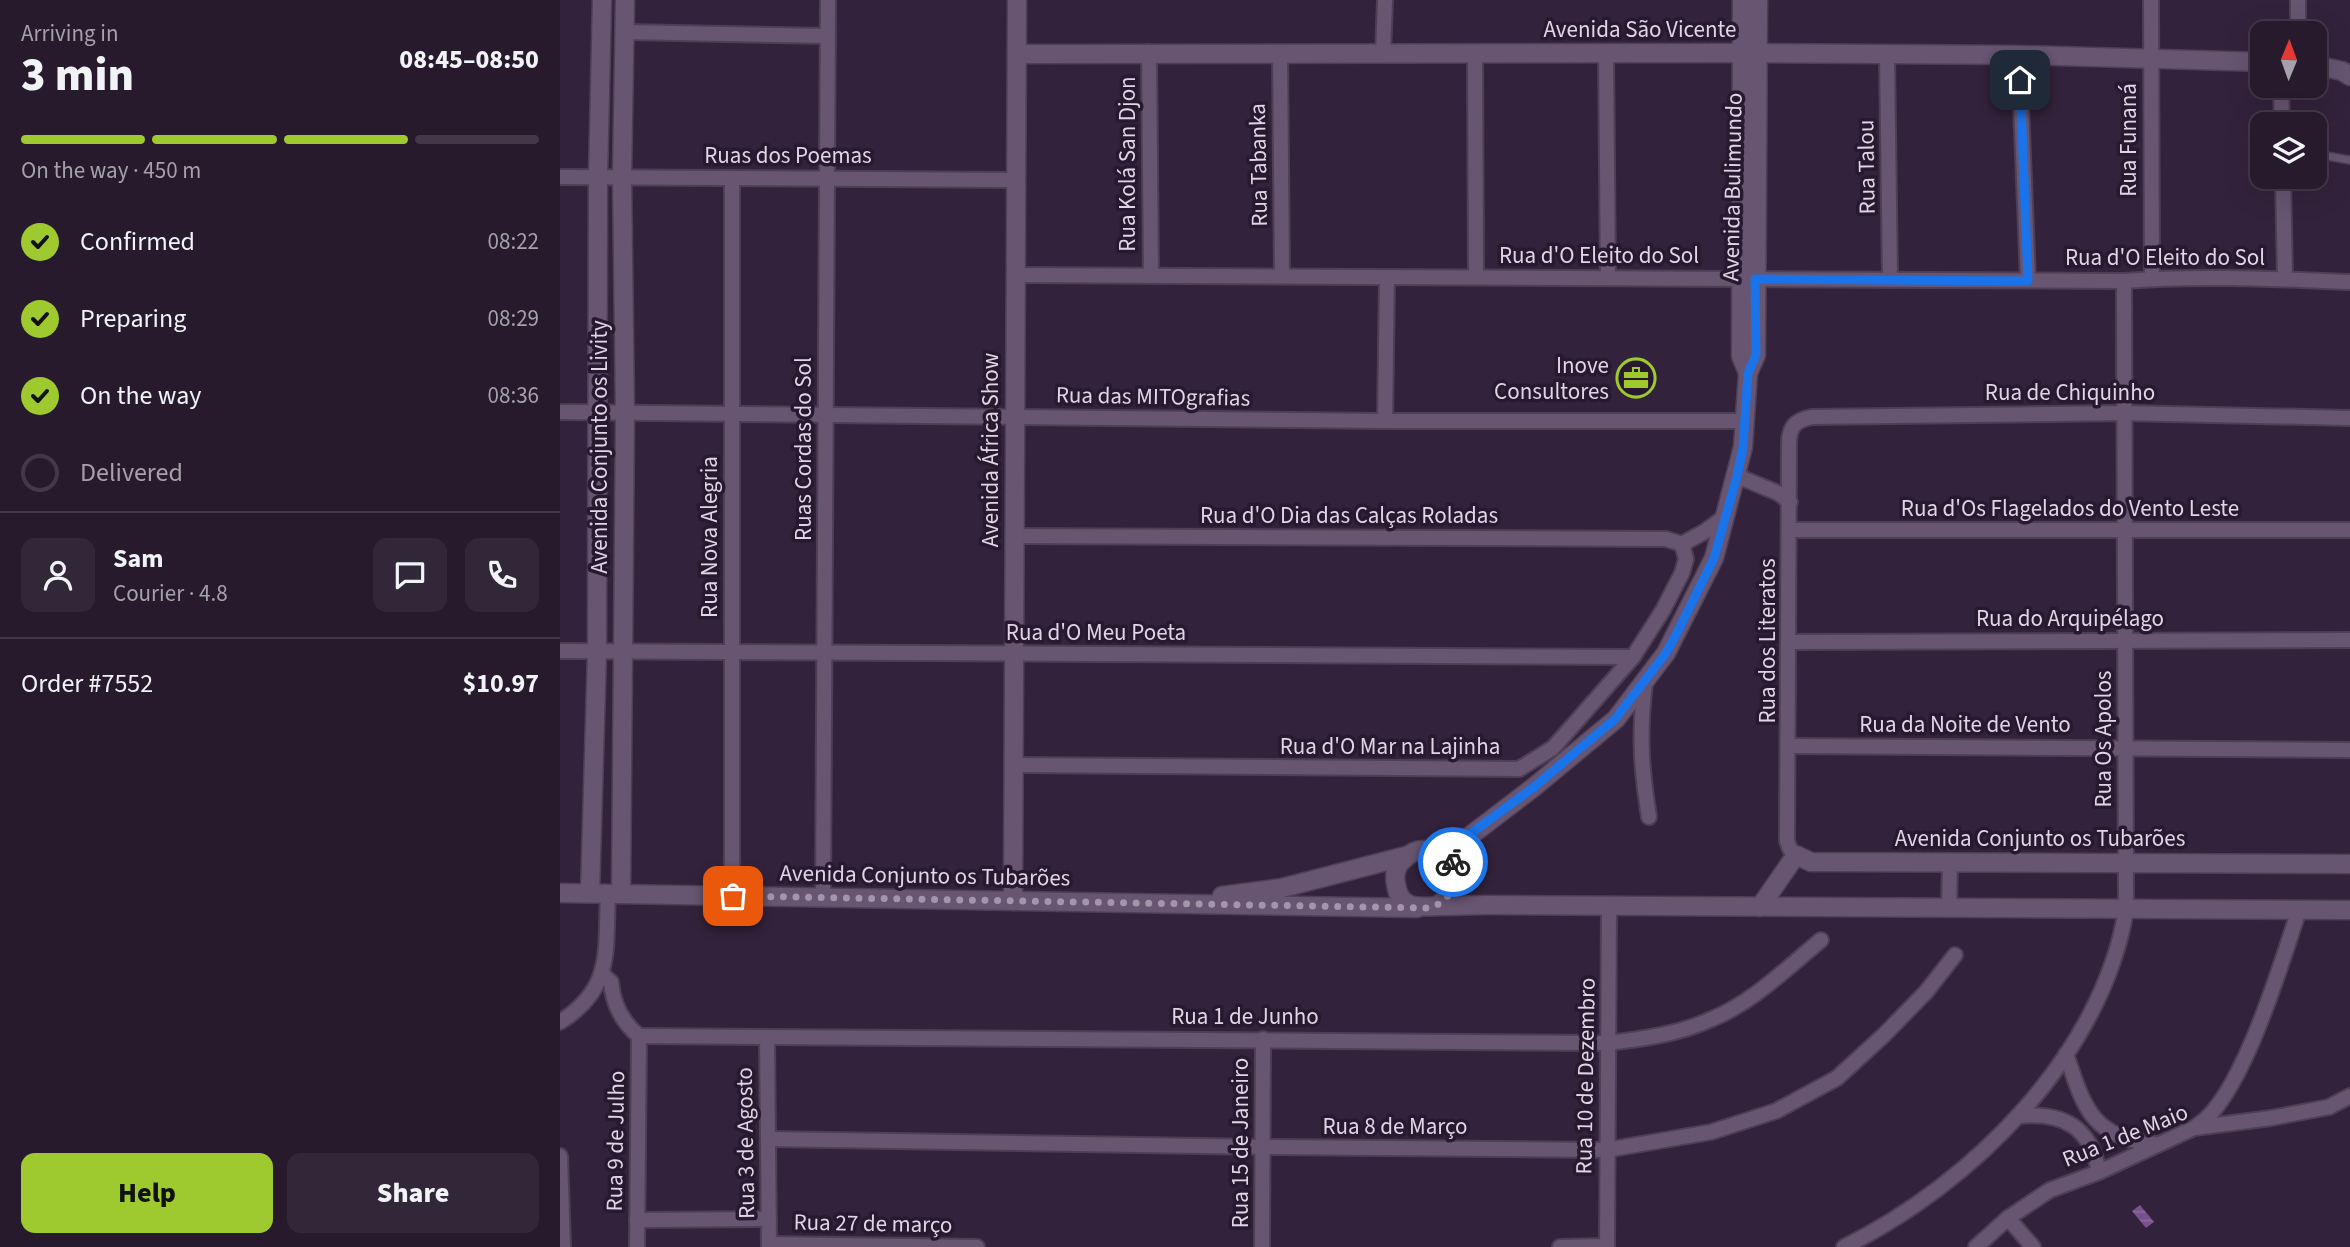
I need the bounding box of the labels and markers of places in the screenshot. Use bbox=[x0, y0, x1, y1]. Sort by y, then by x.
pin bbox=[1990, 50, 2050, 110]
place label: Inove Consultores bbox=[1494, 349, 1609, 408]
office icon: Inove Consultores bbox=[1615, 357, 1657, 399]
pin bbox=[703, 866, 763, 926]

